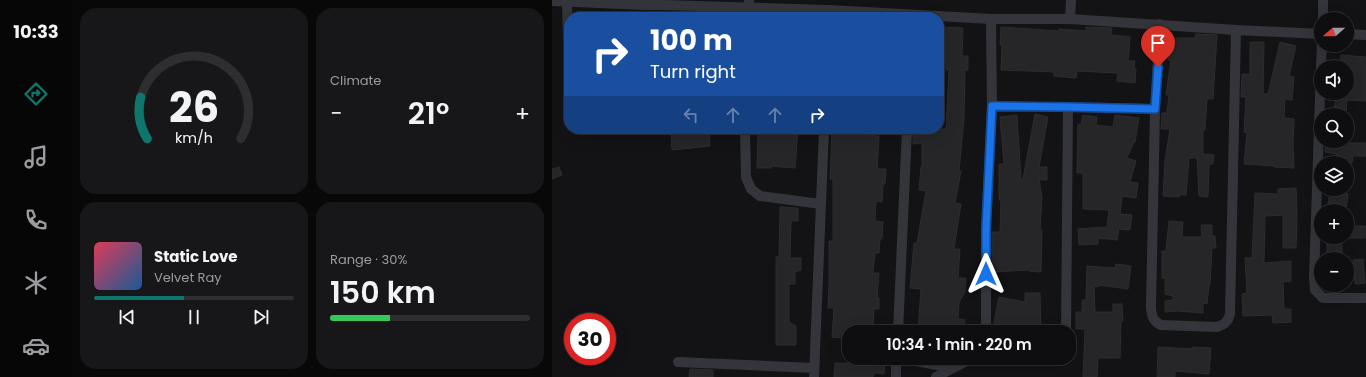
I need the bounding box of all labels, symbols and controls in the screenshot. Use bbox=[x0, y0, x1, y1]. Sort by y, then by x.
north arrow bbox=[1314, 12, 1354, 52]
map controls bbox=[1314, 12, 1354, 292]
text: 10:33 bbox=[13, 19, 59, 44]
text: 100 m bbox=[650, 21, 733, 60]
pin bbox=[1141, 26, 1175, 67]
icon: right bbox=[584, 28, 636, 80]
icon: arrive bbox=[1147, 32, 1169, 54]
text: Turn right bbox=[650, 59, 736, 84]
button: sound bbox=[1314, 60, 1354, 100]
text: Climate bbox=[330, 71, 381, 90]
text: 26 bbox=[169, 78, 219, 137]
icon: directions bbox=[22, 80, 50, 108]
text: 21° bbox=[408, 92, 449, 135]
text: − bbox=[330, 98, 342, 129]
text: + bbox=[515, 98, 530, 129]
icon: left bbox=[680, 104, 702, 126]
icon: ahead bbox=[722, 104, 744, 126]
icon: ahead bbox=[764, 104, 786, 126]
icon: right bbox=[806, 104, 828, 126]
button: search bbox=[1314, 108, 1354, 148]
text: km/h bbox=[175, 127, 213, 147]
icon: music bbox=[22, 143, 50, 171]
button: layers bbox=[1314, 156, 1354, 196]
button: + bbox=[1314, 204, 1354, 244]
icon: phone bbox=[22, 206, 50, 234]
text: Static Love bbox=[154, 246, 238, 267]
text: Range · 30% bbox=[330, 250, 407, 269]
button: − bbox=[1314, 252, 1354, 292]
position arrow bbox=[965, 253, 1007, 295]
text: Velvet Ray bbox=[154, 268, 222, 287]
icon: climate bbox=[22, 269, 50, 297]
text: 150 km bbox=[330, 271, 436, 314]
icon: previous bbox=[116, 306, 138, 328]
icon: pause bbox=[183, 306, 205, 328]
icon: next bbox=[250, 306, 272, 328]
speed limit sign: 30 bbox=[564, 313, 616, 365]
icon: car bbox=[22, 332, 50, 360]
text: 10:34 · 1 min · 220 m bbox=[886, 334, 1032, 355]

